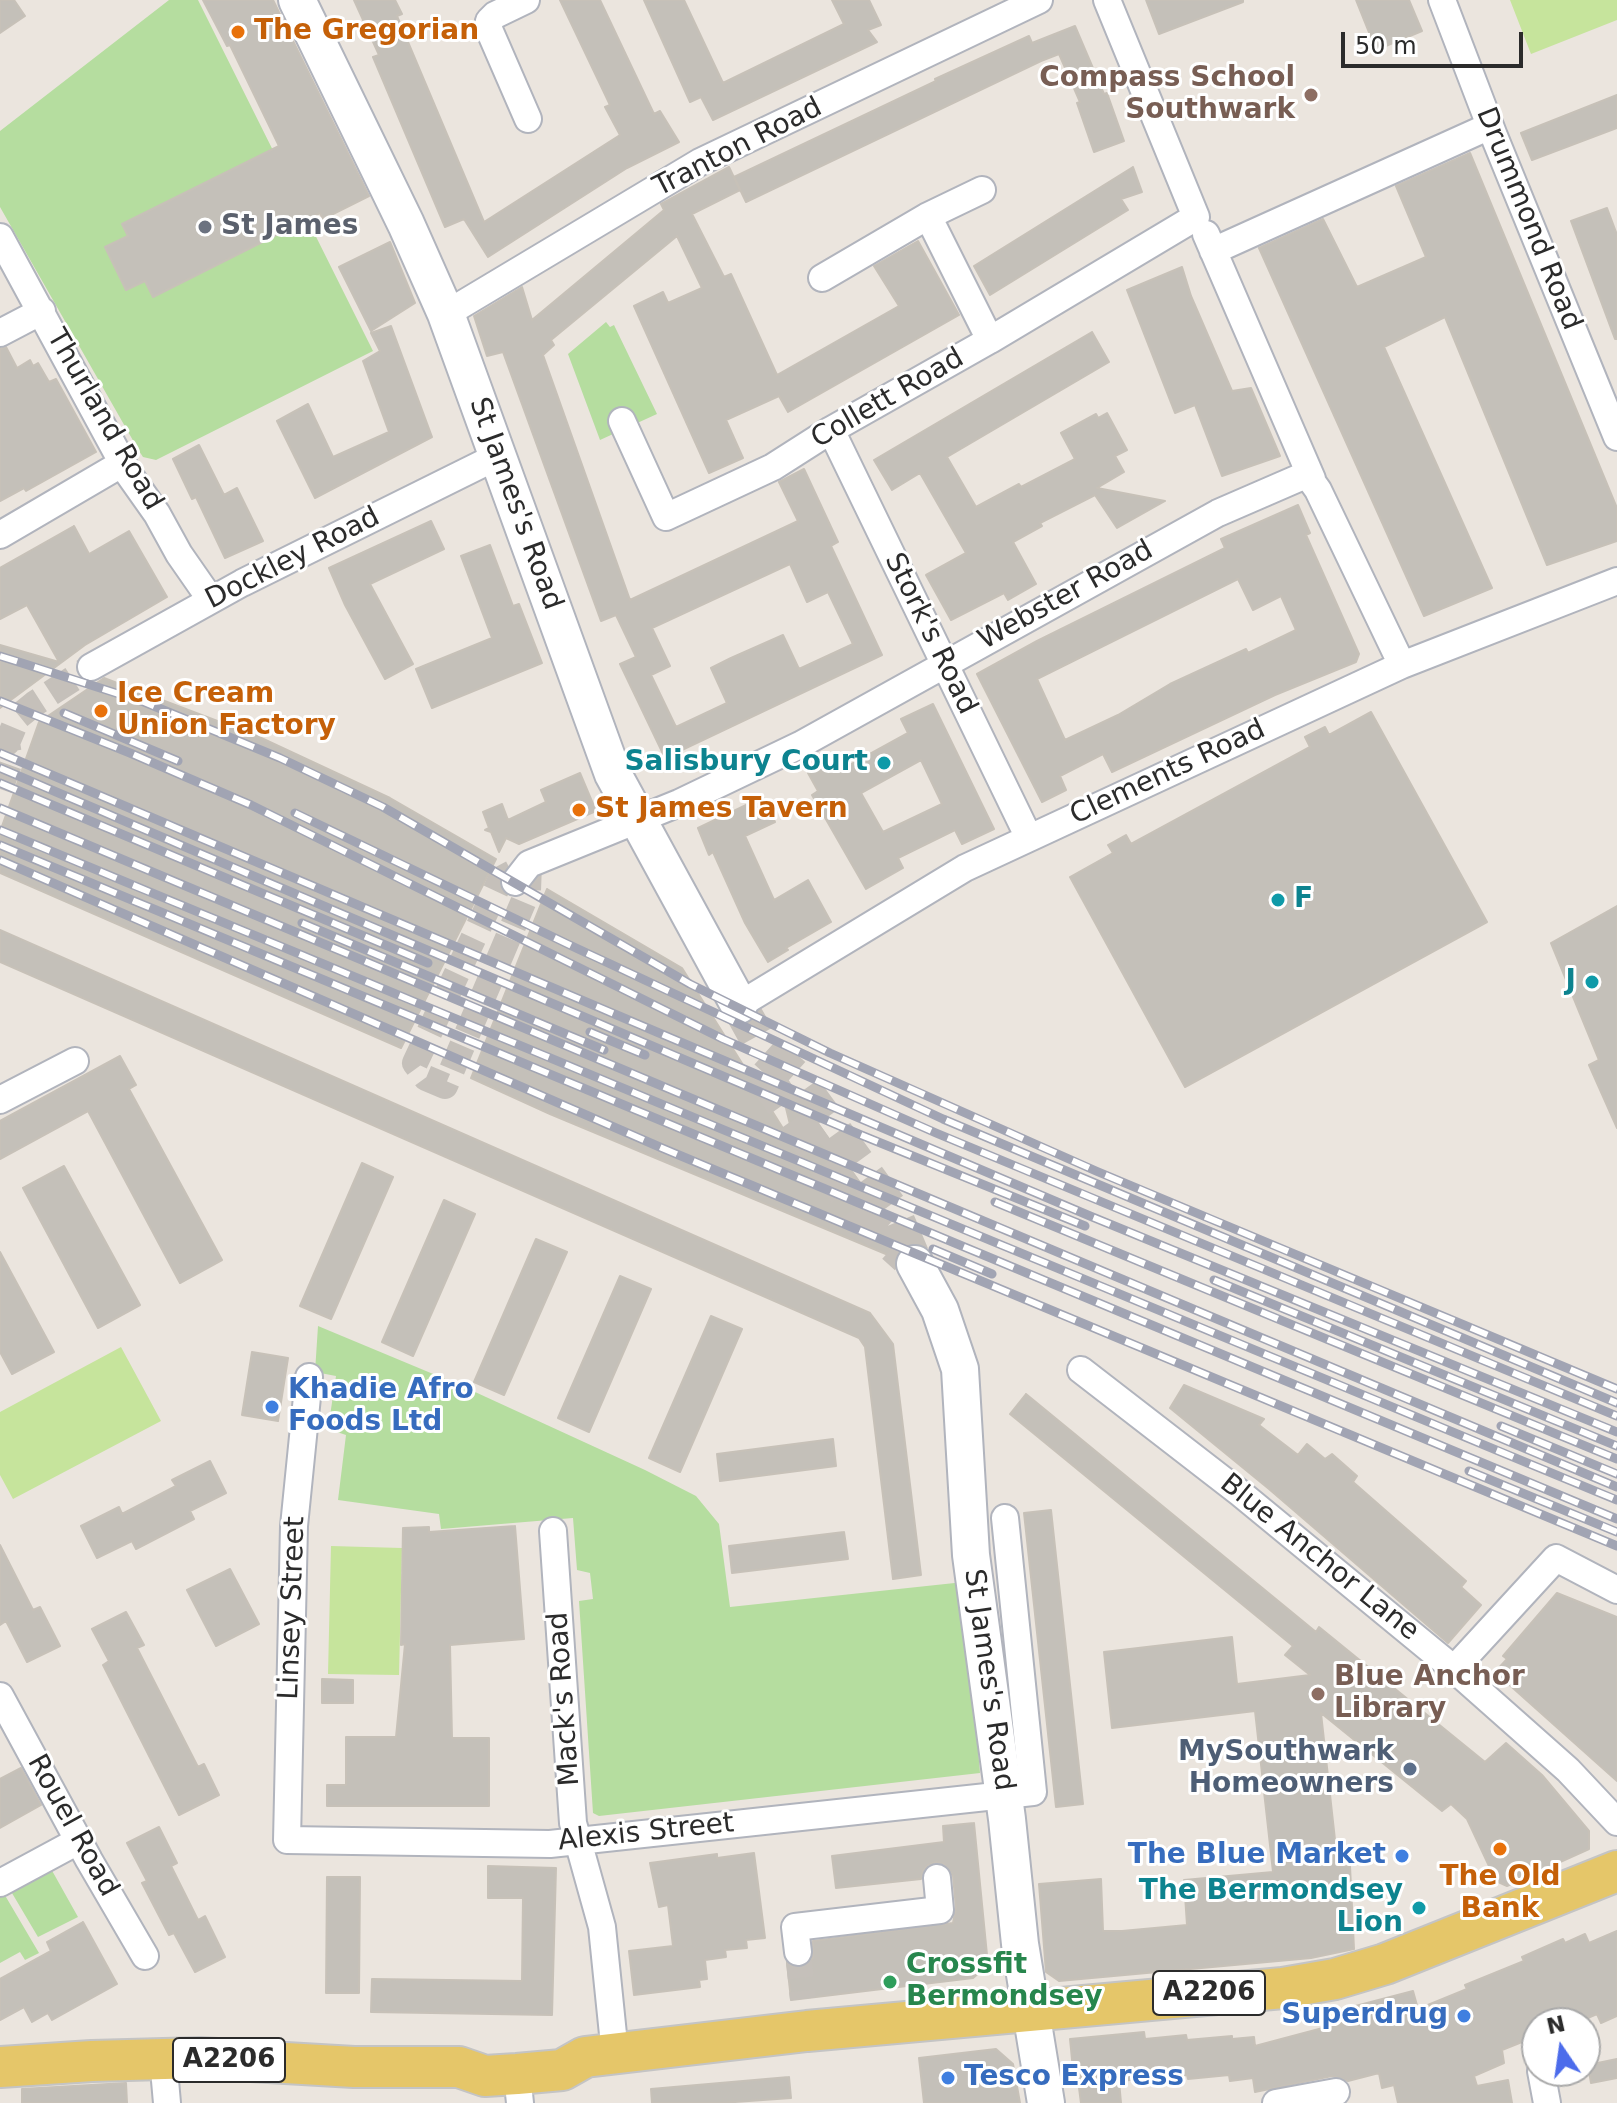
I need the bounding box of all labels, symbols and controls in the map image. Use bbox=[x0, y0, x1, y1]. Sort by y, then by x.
place label: The Gregorian bbox=[254, 15, 479, 49]
scale bar bbox=[1345, 16, 1527, 66]
marker: The Gregorian bbox=[229, 23, 247, 41]
text: 50 m bbox=[1355, 32, 1417, 60]
place label: Compass School Southwark bbox=[1039, 62, 1295, 128]
marker: Compass School Southwark bbox=[1302, 86, 1320, 104]
street label: Tranton Road bbox=[648, 91, 828, 205]
street label: Drummond Road bbox=[1468, 103, 1588, 335]
place label: St James bbox=[221, 210, 358, 244]
marker: St James bbox=[196, 218, 214, 236]
street label: Thurland Road bbox=[39, 323, 169, 517]
street label: Collett Road bbox=[806, 342, 970, 456]
street label: St James's Road bbox=[461, 393, 569, 615]
street label: Dockley Road bbox=[200, 501, 386, 617]
street label: Webster Road bbox=[973, 534, 1159, 658]
street label: Stork's Road bbox=[877, 548, 983, 720]
place label: Ice Cream Union Factory bbox=[117, 678, 336, 744]
marker: Ice Cream Union Factory bbox=[92, 702, 110, 720]
street label: Clements Road bbox=[1065, 713, 1271, 833]
place label: Salisbury Court bbox=[624, 746, 868, 780]
marker: Salisbury Court bbox=[875, 754, 893, 772]
place label: St James Tavern bbox=[595, 793, 848, 827]
marker: St James Tavern bbox=[570, 801, 588, 819]
place label: F bbox=[1294, 883, 1313, 917]
marker: F bbox=[1269, 891, 1287, 909]
place label: J bbox=[1566, 965, 1576, 999]
marker: J bbox=[1583, 973, 1601, 991]
place label: Khadie Afro Foods Ltd bbox=[288, 1374, 474, 1440]
marker: Khadie Afro Foods Ltd bbox=[263, 1398, 281, 1416]
street label: Blue Anchor Lane bbox=[1213, 1467, 1425, 1649]
street label: Linsey Street bbox=[273, 1516, 313, 1700]
street label: St James's Road bbox=[956, 1567, 1020, 1793]
street label: Mack's Road bbox=[542, 1611, 588, 1787]
place label: Blue Anchor Library bbox=[1334, 1661, 1525, 1727]
marker: Blue Anchor Library bbox=[1309, 1685, 1327, 1703]
place label: MySouthwark Homeowners bbox=[1178, 1736, 1394, 1802]
street label: Rouel Road bbox=[19, 1749, 125, 1903]
marker: MySouthwark Homeowners bbox=[1401, 1760, 1419, 1778]
street label: Alexis Street bbox=[556, 1807, 736, 1859]
place label: The Blue Market bbox=[1128, 1839, 1386, 1873]
marker: The Old Bank bbox=[1491, 1840, 1509, 1858]
marker: The Blue Market bbox=[1393, 1847, 1411, 1865]
place label: The Old Bank bbox=[1439, 1861, 1561, 1927]
place label: The Bermondsey Lion bbox=[1139, 1875, 1403, 1941]
marker: The Bermondsey Lion bbox=[1410, 1899, 1428, 1917]
place label: Crossfit Bermondsey bbox=[906, 1949, 1102, 2015]
road number: A2206 bbox=[1153, 1971, 1265, 2015]
marker: Crossfit Bermondsey bbox=[881, 1973, 899, 1991]
place label: Superdrug bbox=[1281, 1999, 1448, 2033]
marker: Superdrug bbox=[1455, 2007, 1473, 2025]
north arrow bbox=[1521, 2007, 1601, 2087]
text: N bbox=[1544, 2011, 1568, 2039]
road number: A2206 bbox=[173, 2038, 285, 2082]
place label: Tesco Express bbox=[964, 2061, 1184, 2095]
marker: Tesco Express bbox=[939, 2069, 957, 2087]

